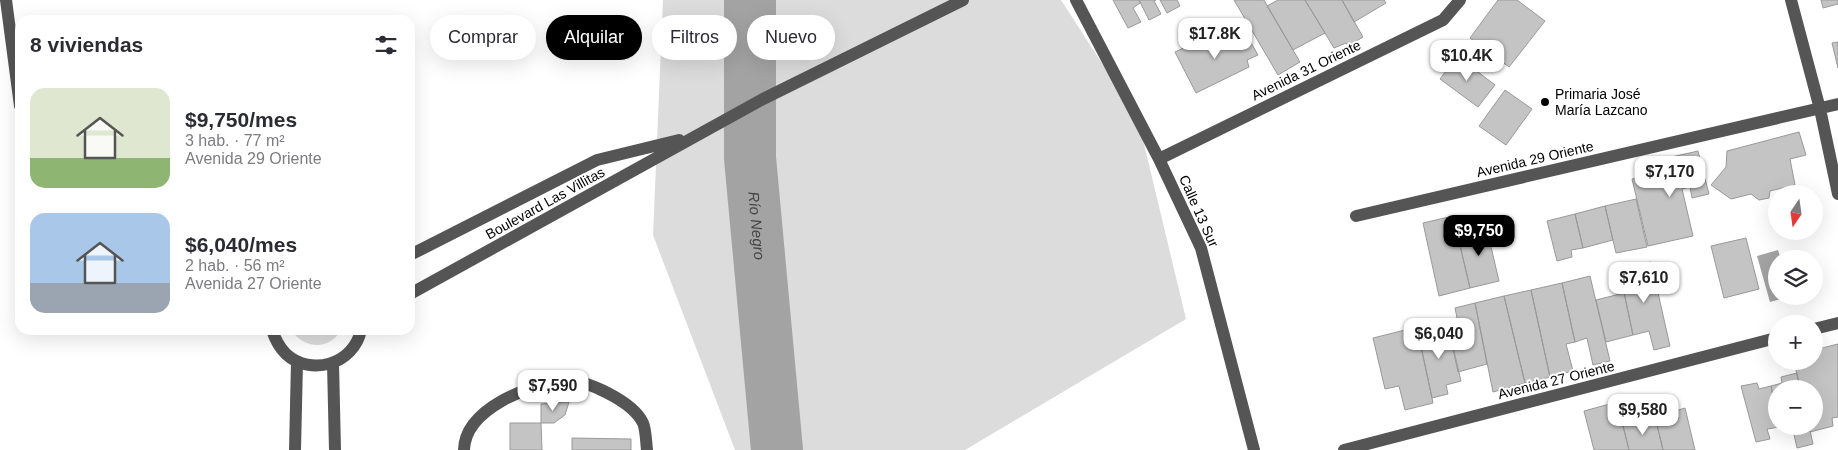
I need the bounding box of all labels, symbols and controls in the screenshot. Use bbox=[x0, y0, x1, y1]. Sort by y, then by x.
chip: Comprar bbox=[430, 15, 536, 60]
chip: Alquilar bbox=[546, 15, 642, 60]
chip: Filtros bbox=[652, 15, 737, 60]
chip: Nuevo bbox=[747, 15, 835, 60]
pin: $17.8K bbox=[1174, 18, 1256, 60]
text: $17.8K bbox=[1189, 25, 1241, 42]
icon: filters bbox=[372, 31, 400, 59]
text: 8 viviendas bbox=[30, 33, 143, 56]
street label: Avenida 31 Oriente bbox=[1249, 37, 1363, 103]
pin: $10.4K bbox=[1426, 39, 1508, 82]
text: $10.4K bbox=[1441, 47, 1493, 64]
place label: Primaria José María Lazcano bbox=[1555, 86, 1648, 118]
marker: Primaria José María Lazcano bbox=[1539, 96, 1551, 108]
icon: home bbox=[70, 108, 130, 168]
text: $9,750/mes bbox=[185, 108, 297, 131]
text: 3 hab. · 77 m² bbox=[185, 132, 285, 149]
street label: Avenida 29 Oriente bbox=[1475, 138, 1595, 180]
text: Avenida 29 Oriente bbox=[185, 150, 322, 167]
pin: $7,170 bbox=[1629, 156, 1711, 198]
text: $7,170 bbox=[1646, 163, 1694, 180]
street label: Boulevard Las Villitas bbox=[483, 164, 607, 242]
street label: Calle 13 Sur bbox=[1176, 173, 1222, 250]
north arrow bbox=[1768, 185, 1822, 240]
map controls bbox=[1768, 185, 1823, 435]
water label: Río Negro bbox=[745, 191, 768, 261]
pin: $9,750 bbox=[1438, 214, 1520, 257]
text: $9,750 bbox=[1455, 222, 1503, 239]
icon: home bbox=[70, 233, 130, 293]
text: $6,040/mes bbox=[185, 233, 297, 256]
button: layers bbox=[1768, 250, 1823, 305]
text: 2 hab. · 56 m² bbox=[185, 257, 285, 274]
pin: $7,610 bbox=[1603, 262, 1685, 304]
text: $7,610 bbox=[1620, 269, 1668, 286]
text: Avenida 27 Oriente bbox=[185, 275, 322, 292]
button: + bbox=[1768, 315, 1823, 370]
pin: $6,040 bbox=[1398, 318, 1480, 360]
text: $6,040 bbox=[1415, 325, 1463, 342]
street label: Avenida 27 Oriente bbox=[1496, 358, 1616, 402]
pin: $7,590 bbox=[512, 370, 594, 412]
text: $7,590 bbox=[529, 377, 577, 394]
button: − bbox=[1768, 380, 1823, 435]
pin: $9,580 bbox=[1602, 394, 1684, 436]
text: $9,580 bbox=[1619, 401, 1667, 418]

